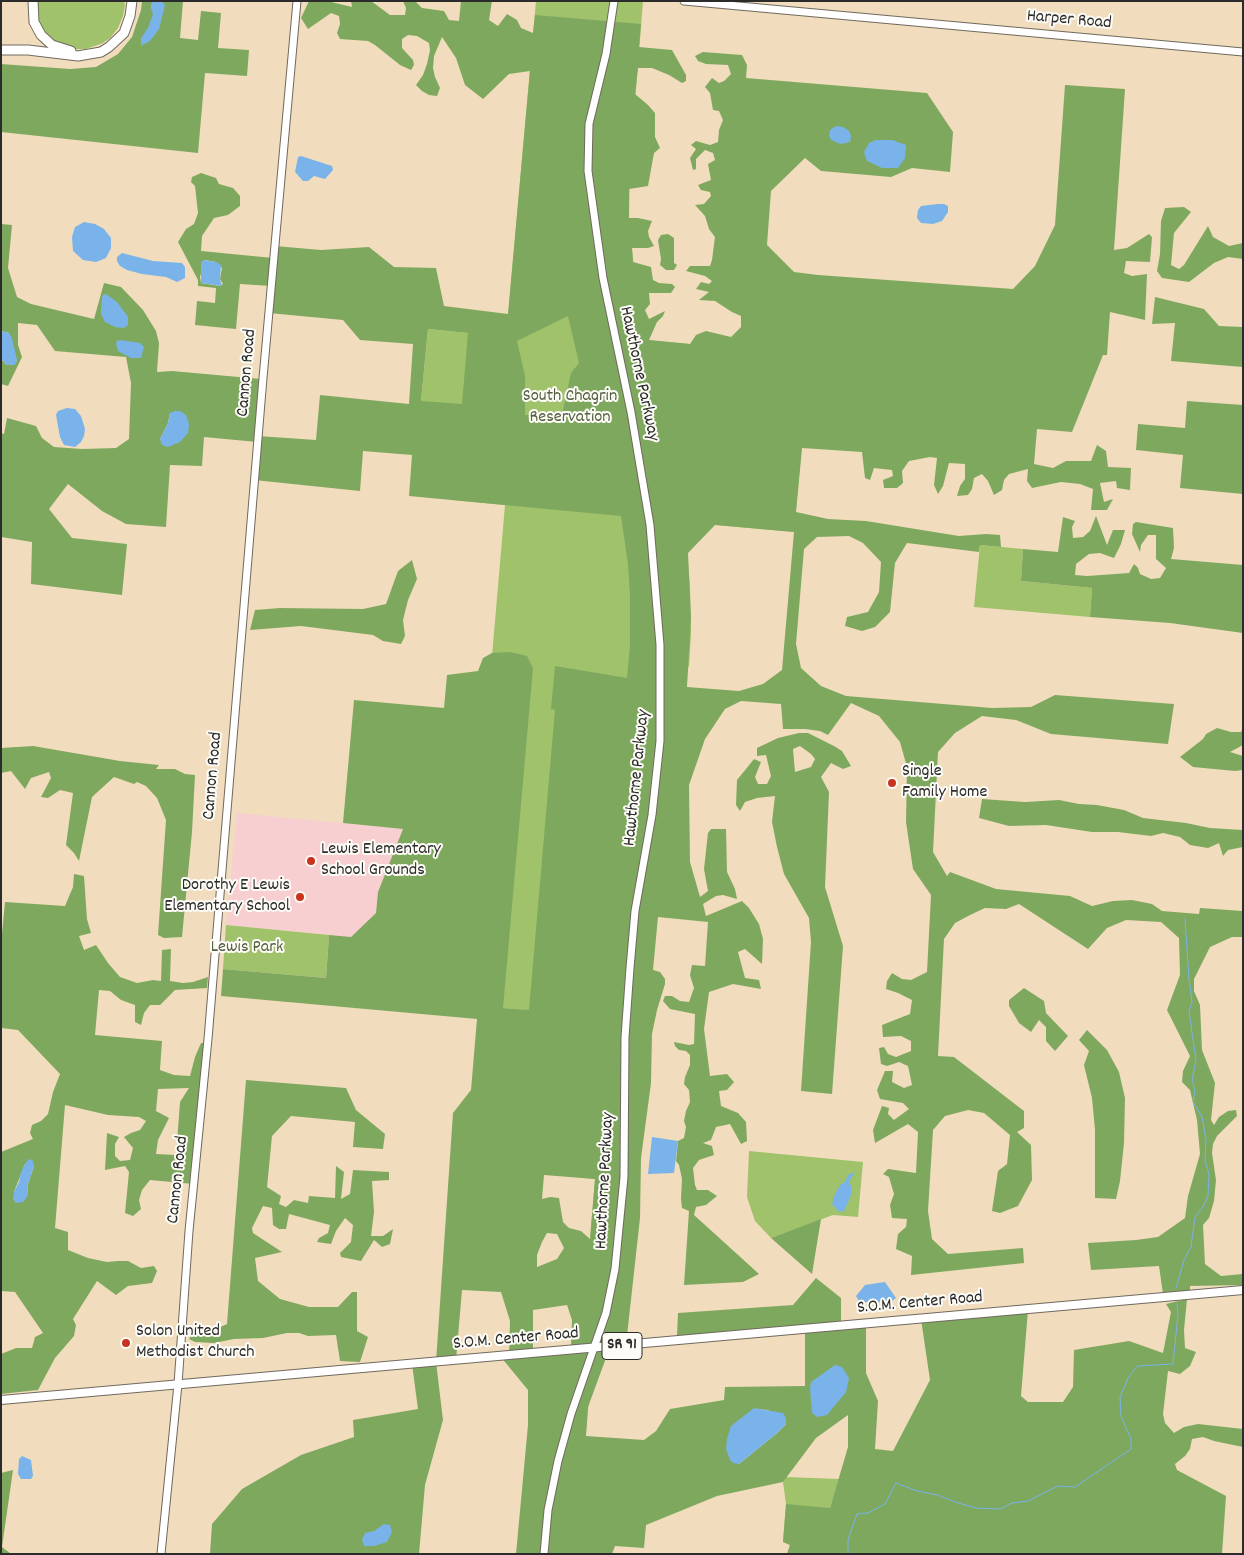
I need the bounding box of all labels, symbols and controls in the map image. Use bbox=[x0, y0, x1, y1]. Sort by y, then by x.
street label: Harper Road bbox=[1026, 7, 1112, 35]
street label: Hawthorne Parkway bbox=[613, 305, 663, 443]
street label: Cannon Road bbox=[233, 328, 263, 418]
park label: South Chagrin Reservation bbox=[523, 387, 617, 429]
street label: Hawthorne Parkway bbox=[620, 709, 656, 847]
street label: Cannon Road bbox=[199, 731, 229, 821]
place label: Single Family Home bbox=[902, 762, 987, 804]
marker: Single Family Home bbox=[886, 777, 898, 789]
place label: Lewis Elementary School Grounds bbox=[321, 840, 441, 882]
marker: Lewis Elementary School Grounds bbox=[305, 855, 317, 867]
place label: Dorothy E Lewis Elementary School bbox=[164, 876, 290, 919]
marker: Dorothy E Lewis Elementary School bbox=[294, 891, 306, 903]
park label: Lewis Park bbox=[211, 938, 283, 960]
street label: Hawthorne Parkway bbox=[592, 1112, 620, 1250]
street label: Cannon Road bbox=[164, 1135, 194, 1225]
street label: S.O.M. Center Road bbox=[856, 1288, 984, 1320]
place label: Solon United Methodist Church bbox=[136, 1322, 254, 1365]
street label: S.O.M. Center Road bbox=[452, 1324, 580, 1356]
road number: SR 91 bbox=[602, 1332, 642, 1360]
marker: Solon United Methodist Church bbox=[120, 1337, 132, 1349]

